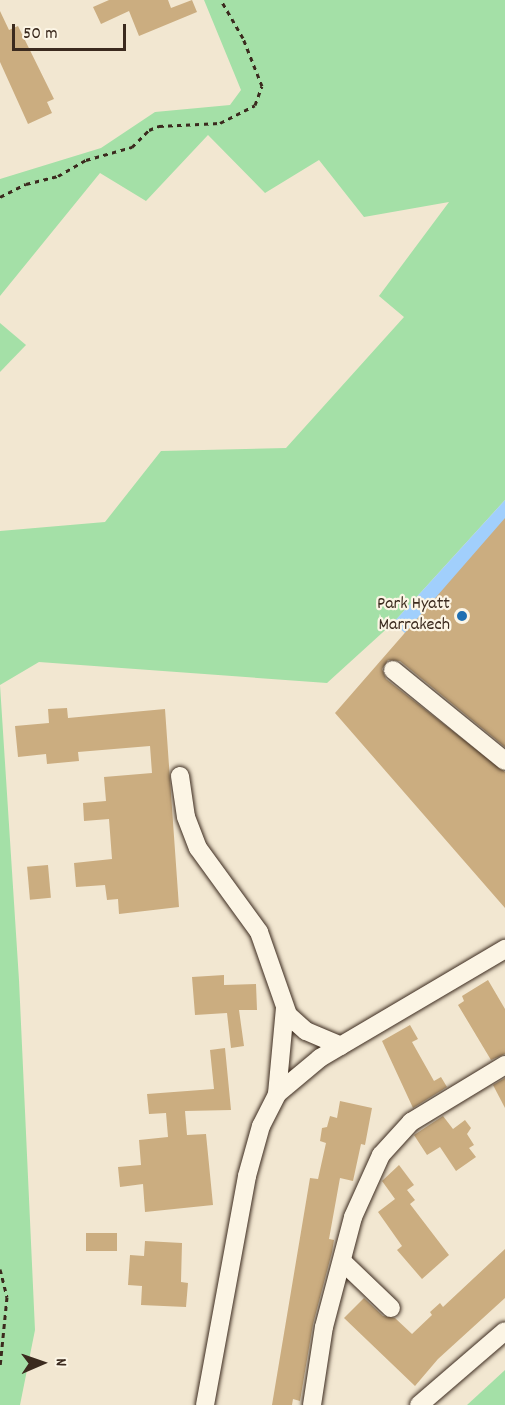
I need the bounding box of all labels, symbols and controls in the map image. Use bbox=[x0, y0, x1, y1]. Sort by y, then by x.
scale bar bbox=[15, 12, 129, 50]
text: 50 m bbox=[23, 22, 58, 47]
place label: Park Hyatt Marrakech bbox=[377, 595, 450, 638]
marker: Park Hyatt Marrakech bbox=[455, 609, 469, 623]
north arrow bbox=[12, 1333, 72, 1393]
text: N bbox=[49, 1358, 72, 1367]

